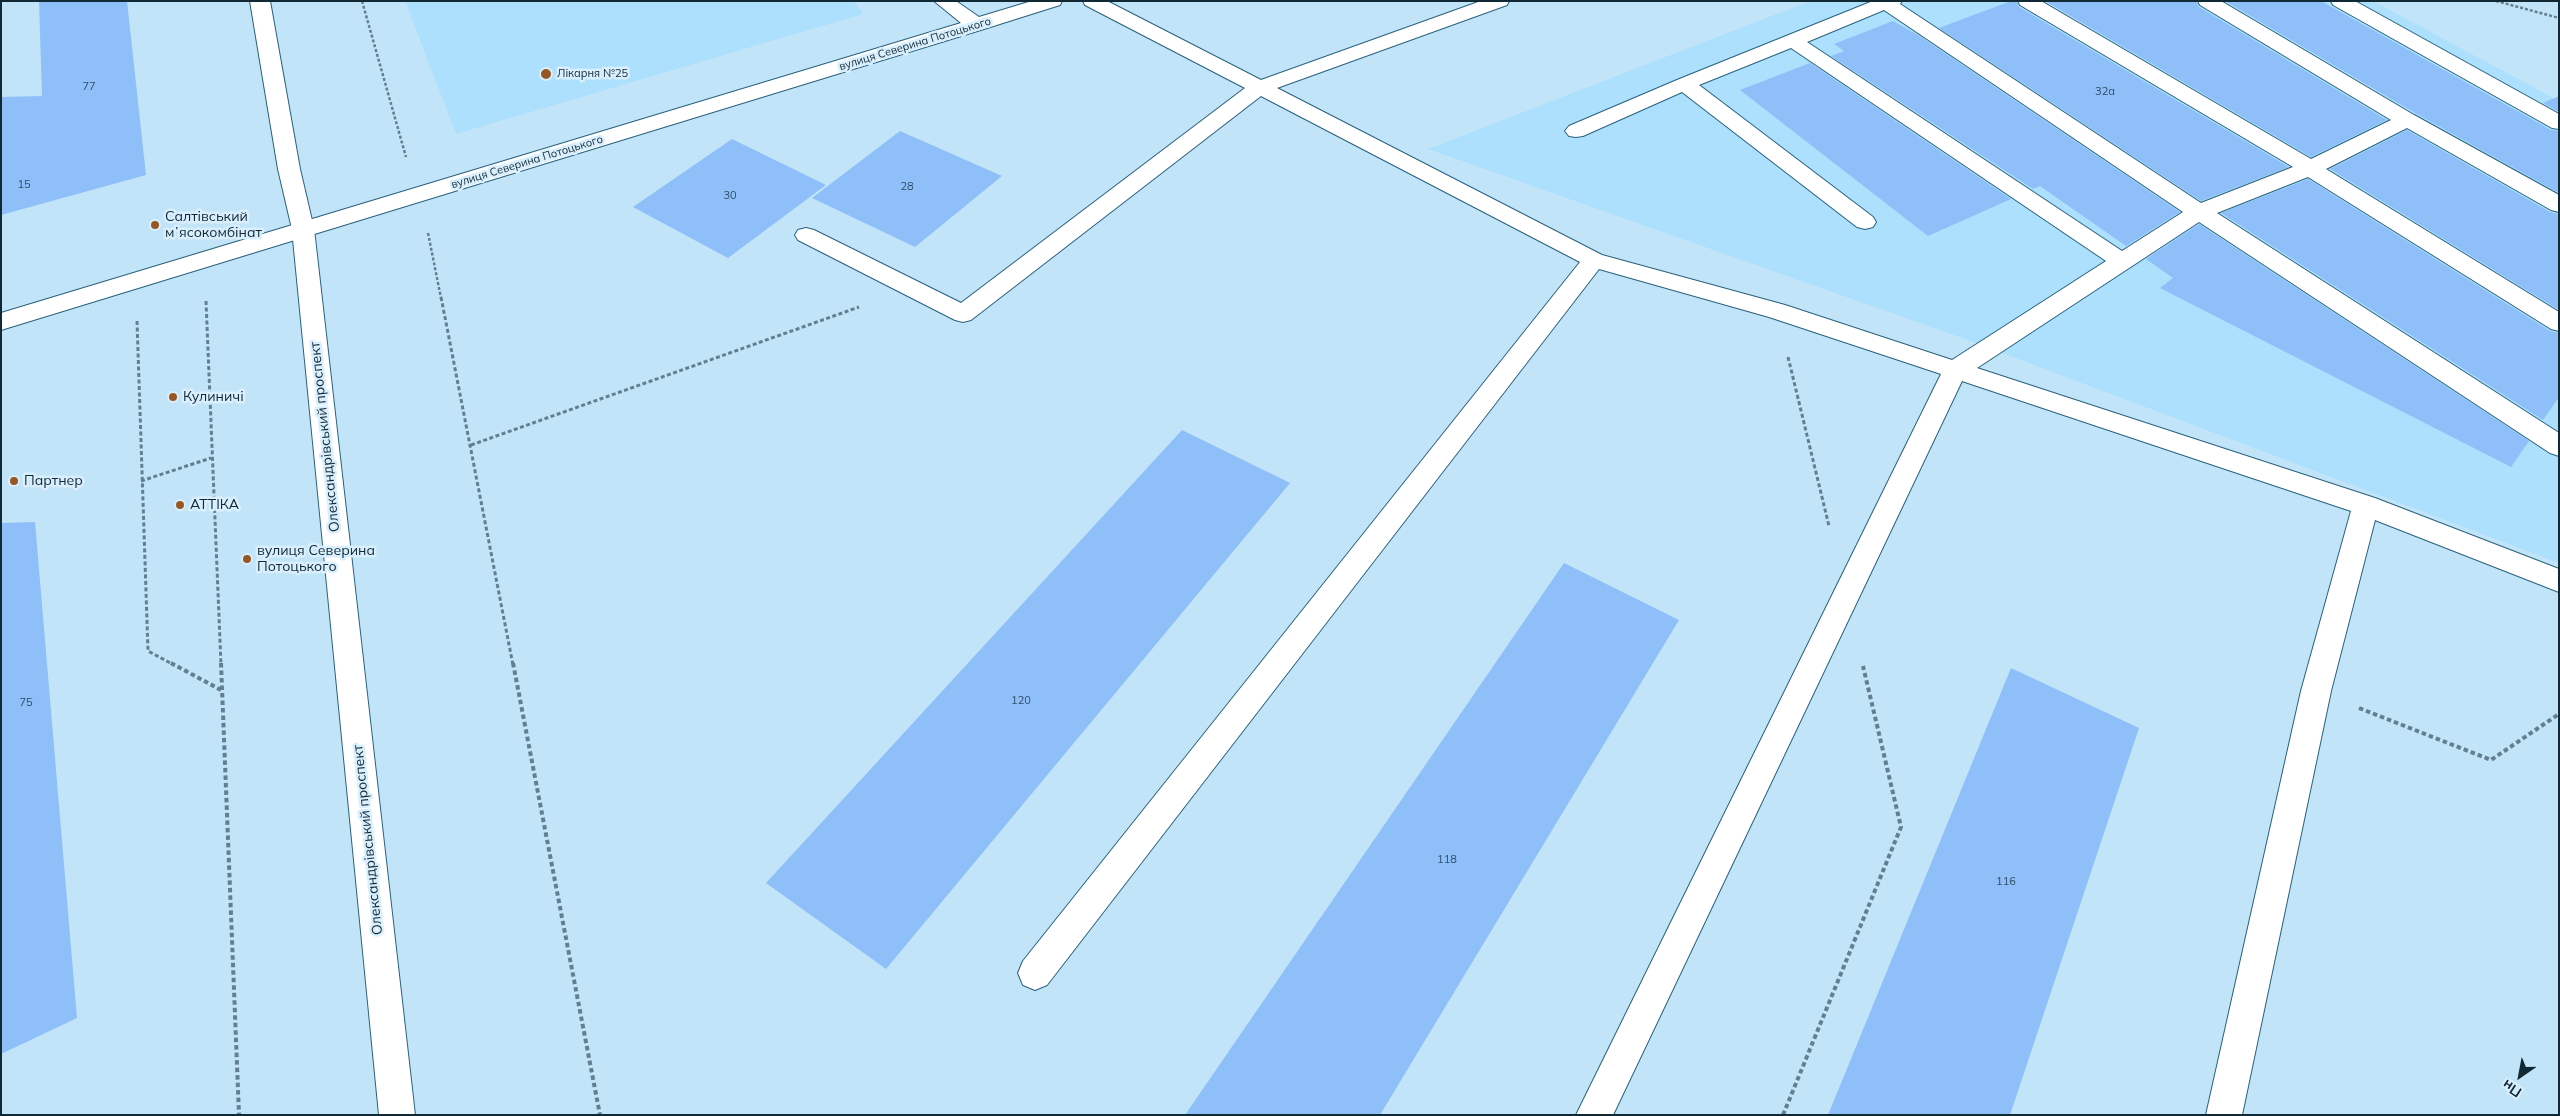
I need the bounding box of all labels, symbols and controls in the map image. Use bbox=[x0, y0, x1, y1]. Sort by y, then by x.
street label: вулиця Северина Потоцького bbox=[837, 15, 993, 73]
marker: Лікарня №25 bbox=[539, 67, 553, 81]
place label: Лікарня №25 bbox=[557, 67, 628, 81]
house number: 77 bbox=[82, 80, 96, 94]
house number: 32а bbox=[2095, 85, 2115, 99]
street label: вулиця Северина Потоцького bbox=[449, 133, 605, 191]
house number: 15 bbox=[17, 178, 31, 192]
house number: 28 bbox=[900, 180, 914, 194]
house number: 30 bbox=[723, 189, 737, 203]
place label: Салтівський мʼясокомбінат bbox=[165, 209, 262, 242]
marker: Салтівський мʼясокомбінат bbox=[149, 219, 161, 231]
street label: Олександрівський проспект bbox=[307, 341, 343, 533]
place label: Кулиничі bbox=[183, 389, 244, 405]
marker: Кулиничі bbox=[167, 391, 179, 403]
place label: Партнер bbox=[24, 473, 83, 489]
marker: Партнер bbox=[8, 475, 20, 487]
place label: АТТІКА bbox=[190, 497, 239, 513]
marker: АТТІКА bbox=[174, 499, 186, 511]
place label: вулиця Северина Потоцького bbox=[257, 543, 375, 576]
marker: вулиця Северина Потоцького bbox=[241, 553, 253, 565]
house number: 120 bbox=[1011, 694, 1031, 708]
house number: 75 bbox=[19, 696, 33, 710]
street label: Олександрівський проспект bbox=[350, 744, 386, 936]
house number: 118 bbox=[1437, 853, 1457, 867]
house number: 116 bbox=[1996, 875, 2016, 889]
north arrow bbox=[2495, 1051, 2545, 1101]
text: Пн bbox=[2499, 1076, 2525, 1101]

